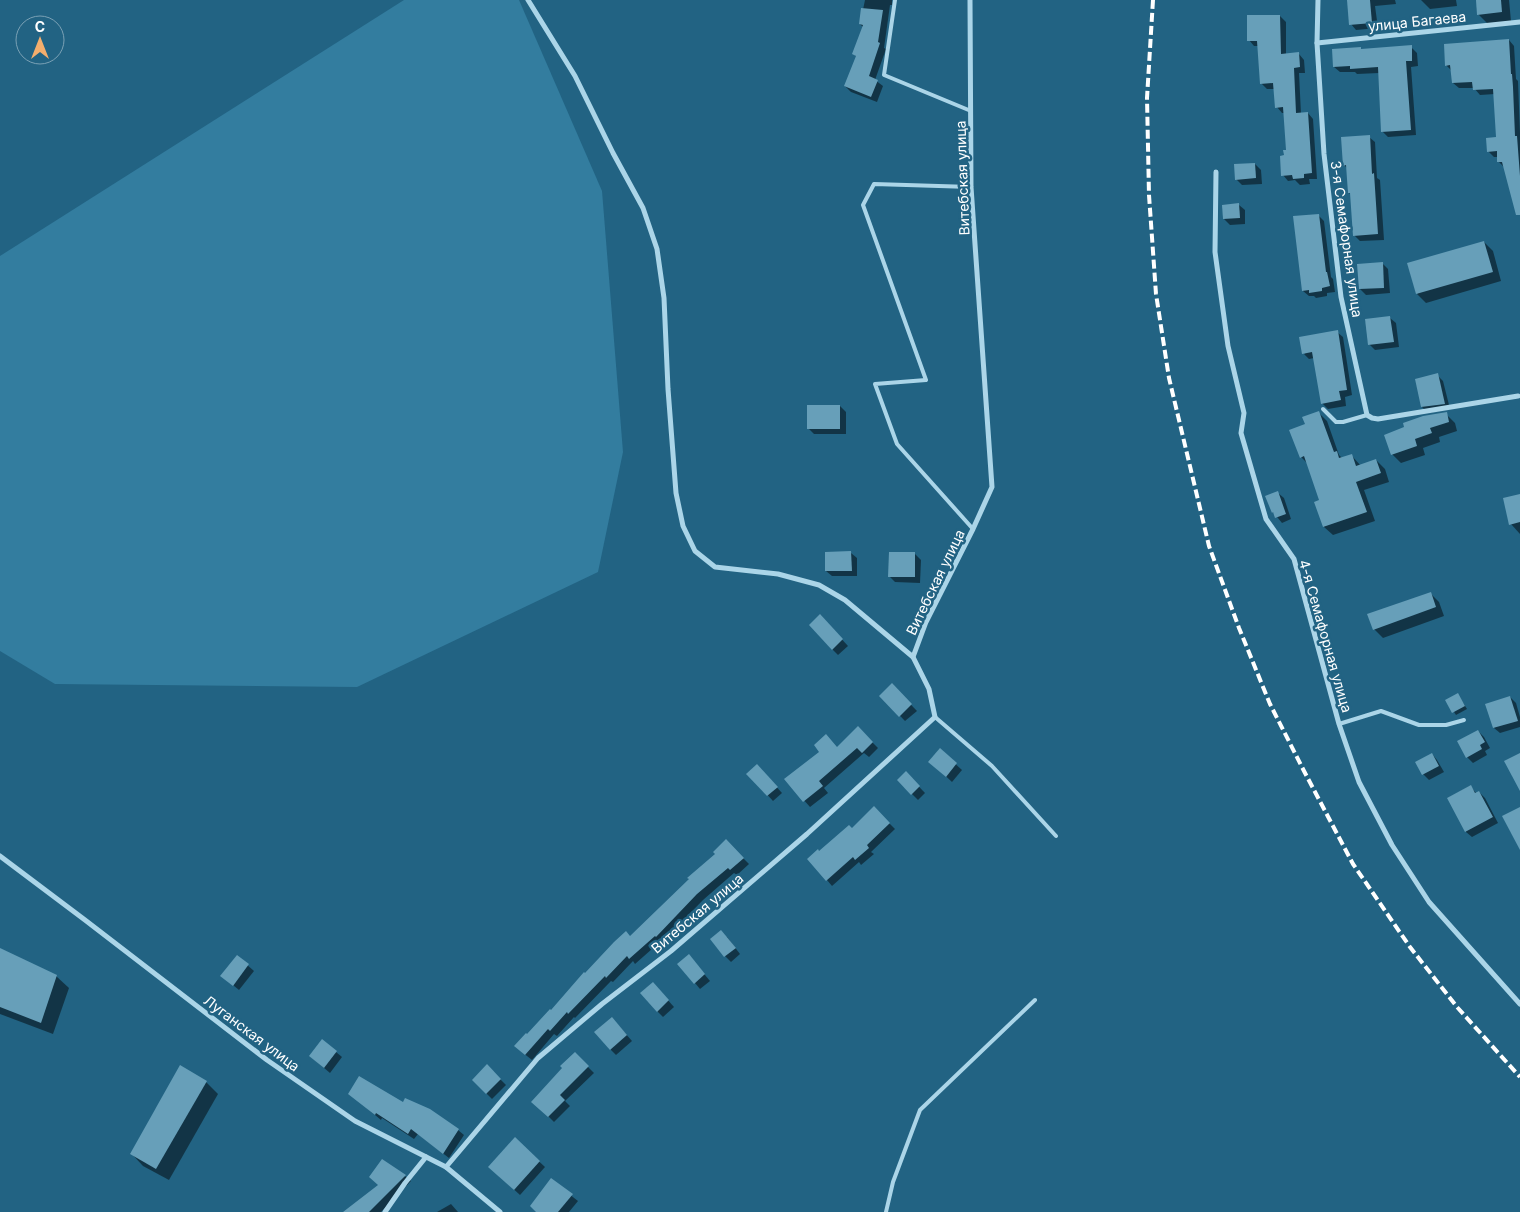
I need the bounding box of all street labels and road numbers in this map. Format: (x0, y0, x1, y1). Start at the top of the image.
street label: улица Багаева (1367, 7, 1467, 35)
street label: Витебская улица (951, 120, 973, 236)
street label: 3-я Семафорная улица (1328, 160, 1366, 318)
street label: Витебская улица (902, 527, 968, 637)
street label: 4-я Семафорная улица (1296, 557, 1356, 715)
street label: Витебская улица (647, 869, 747, 957)
street label: Луганская улица (201, 991, 303, 1075)

